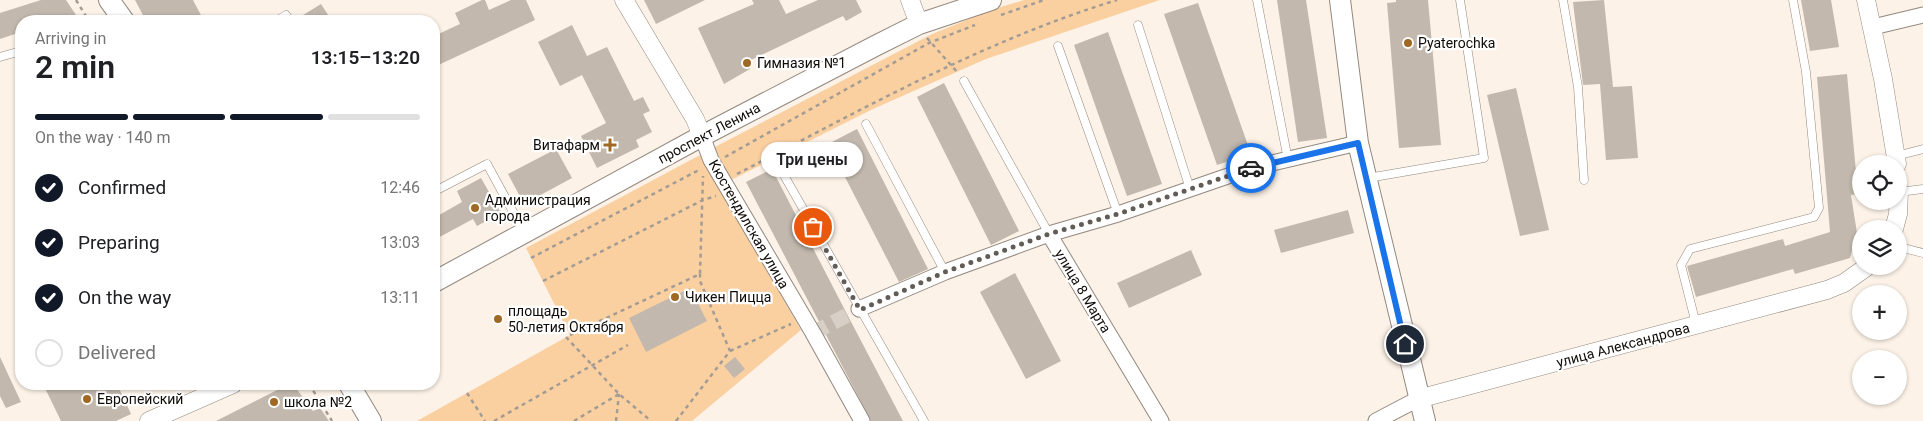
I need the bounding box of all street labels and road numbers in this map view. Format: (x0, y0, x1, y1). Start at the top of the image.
street label: проспект Ленина (655, 99, 763, 167)
street label: Кюстендилская улица (706, 157, 792, 291)
street label: улица 8 Марта (1052, 246, 1114, 336)
street label: улица Александрова (1555, 320, 1691, 370)

